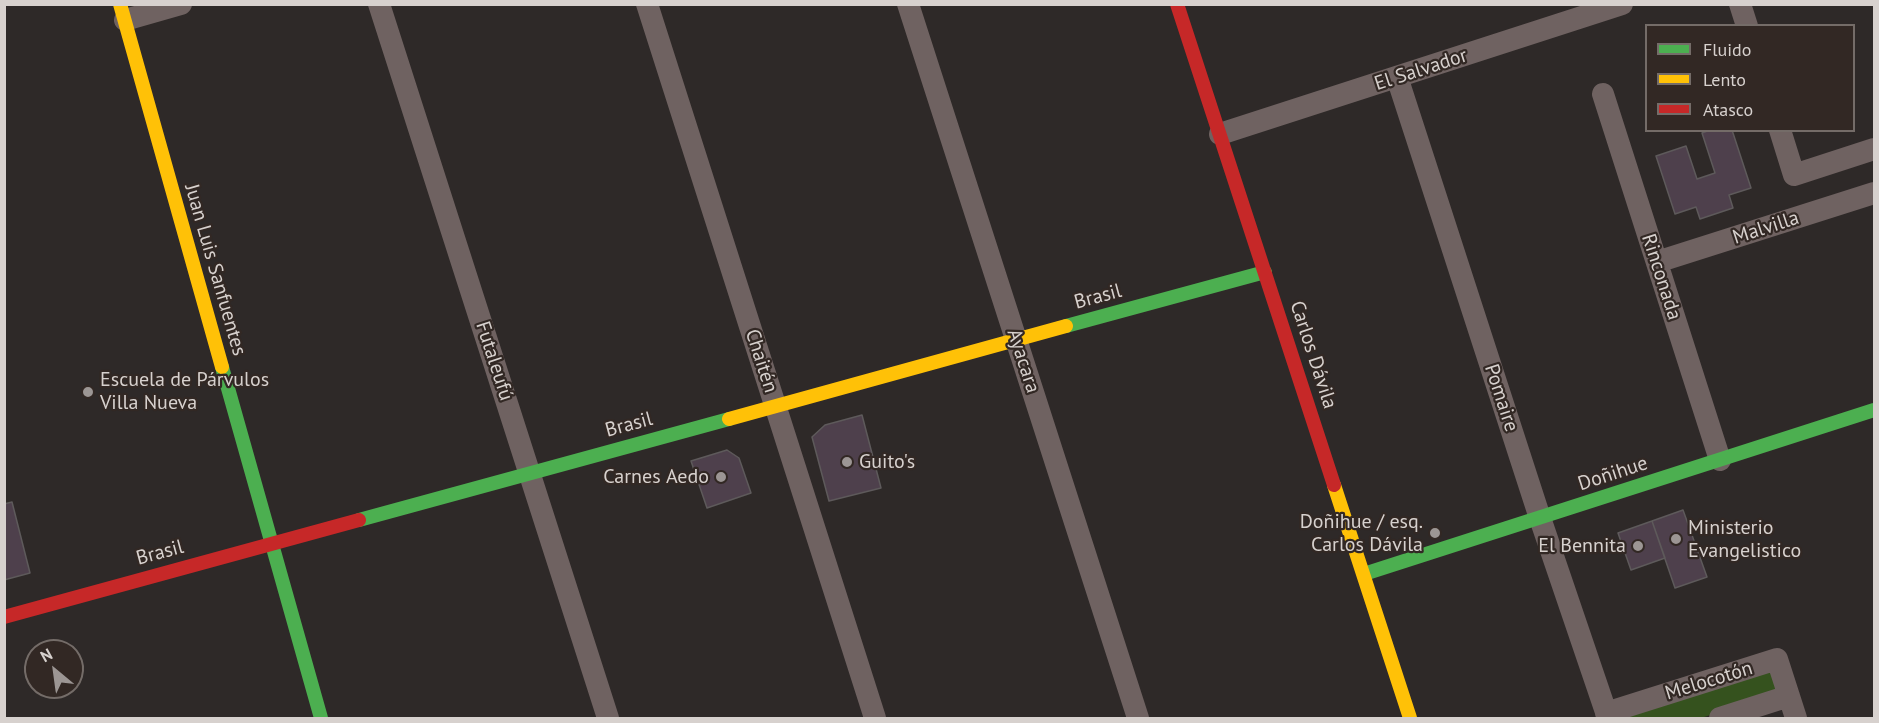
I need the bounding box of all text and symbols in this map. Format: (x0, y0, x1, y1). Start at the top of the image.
legend (1645, 24, 1855, 132)
text: Fluido (1703, 38, 1751, 61)
street label: El Salvador (1372, 44, 1470, 96)
text: Lento (1703, 68, 1746, 91)
text: Atasco (1703, 98, 1753, 121)
street label: Juan Luis Sanfuentes (179, 181, 251, 359)
street label: Malvilla (1730, 206, 1802, 250)
street label: Rinconada (1636, 231, 1686, 323)
street label: Brasil (1072, 279, 1124, 315)
street label: Carlos Dávila (1284, 298, 1342, 412)
street label: Futaleufú (470, 318, 518, 404)
street label: Chaitén (739, 326, 783, 396)
street label: Ayacara (1001, 326, 1045, 396)
street label: Pomaire (1479, 361, 1523, 435)
place label: Escuela de Párvulos Villa Nueva (100, 368, 269, 415)
marker: Escuela de Párvulos Villa Nueva (81, 385, 95, 399)
street label: Brasil (603, 407, 655, 443)
place label: Guito's (859, 450, 915, 474)
street label: Doñihue (1575, 451, 1651, 497)
marker: Guito's (840, 455, 854, 469)
place label: Carnes Aedo (603, 465, 709, 489)
marker: Carnes Aedo (714, 470, 728, 484)
place label: Doñihue / esq. Carlos Dávila (1300, 510, 1423, 557)
place label: Ministerio Evangelistico (1688, 516, 1801, 563)
marker: Doñihue / esq. Carlos Dávila (1428, 526, 1442, 540)
marker: Ministerio Evangelistico (1669, 532, 1683, 546)
place label: El Bennita (1538, 534, 1626, 558)
street label: Brasil (134, 535, 186, 571)
marker: El Bennita (1631, 539, 1645, 553)
north arrow (24, 639, 84, 699)
text: N (37, 644, 56, 666)
street label: Melocotón (1662, 656, 1756, 706)

